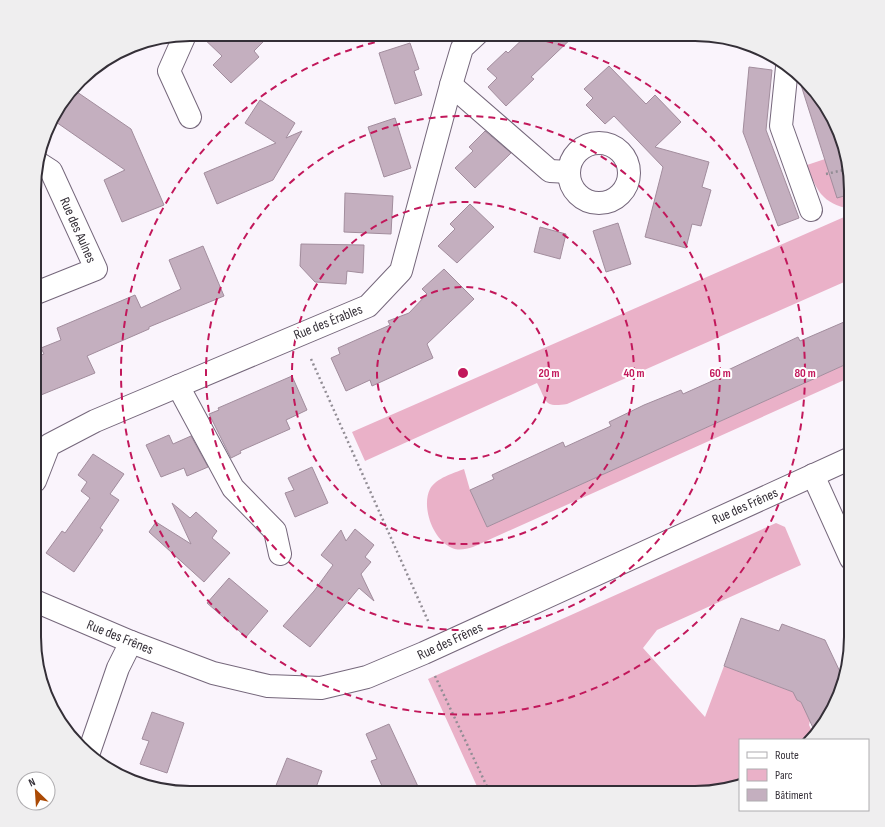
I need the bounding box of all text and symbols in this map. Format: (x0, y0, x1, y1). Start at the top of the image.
street label: Rue des Aulnes (56, 195, 100, 265)
street label: Rue des Érables (291, 300, 365, 344)
centre of rings (456, 366, 470, 380)
text: 20 m (539, 366, 559, 381)
text: 40 m (623, 366, 645, 381)
text: 60 m (709, 366, 731, 381)
text: 80 m (794, 366, 816, 381)
street label: Rue des Frênes (709, 484, 781, 528)
street label: Rue des Frênes (84, 616, 156, 658)
street label: Rue des Frênes (415, 618, 485, 664)
legend (739, 739, 869, 811)
text: Route (775, 748, 799, 763)
text: Parc (775, 768, 793, 783)
north arrow (16, 771, 56, 811)
text: N (27, 775, 38, 790)
text: Bâtiment (775, 788, 813, 803)

